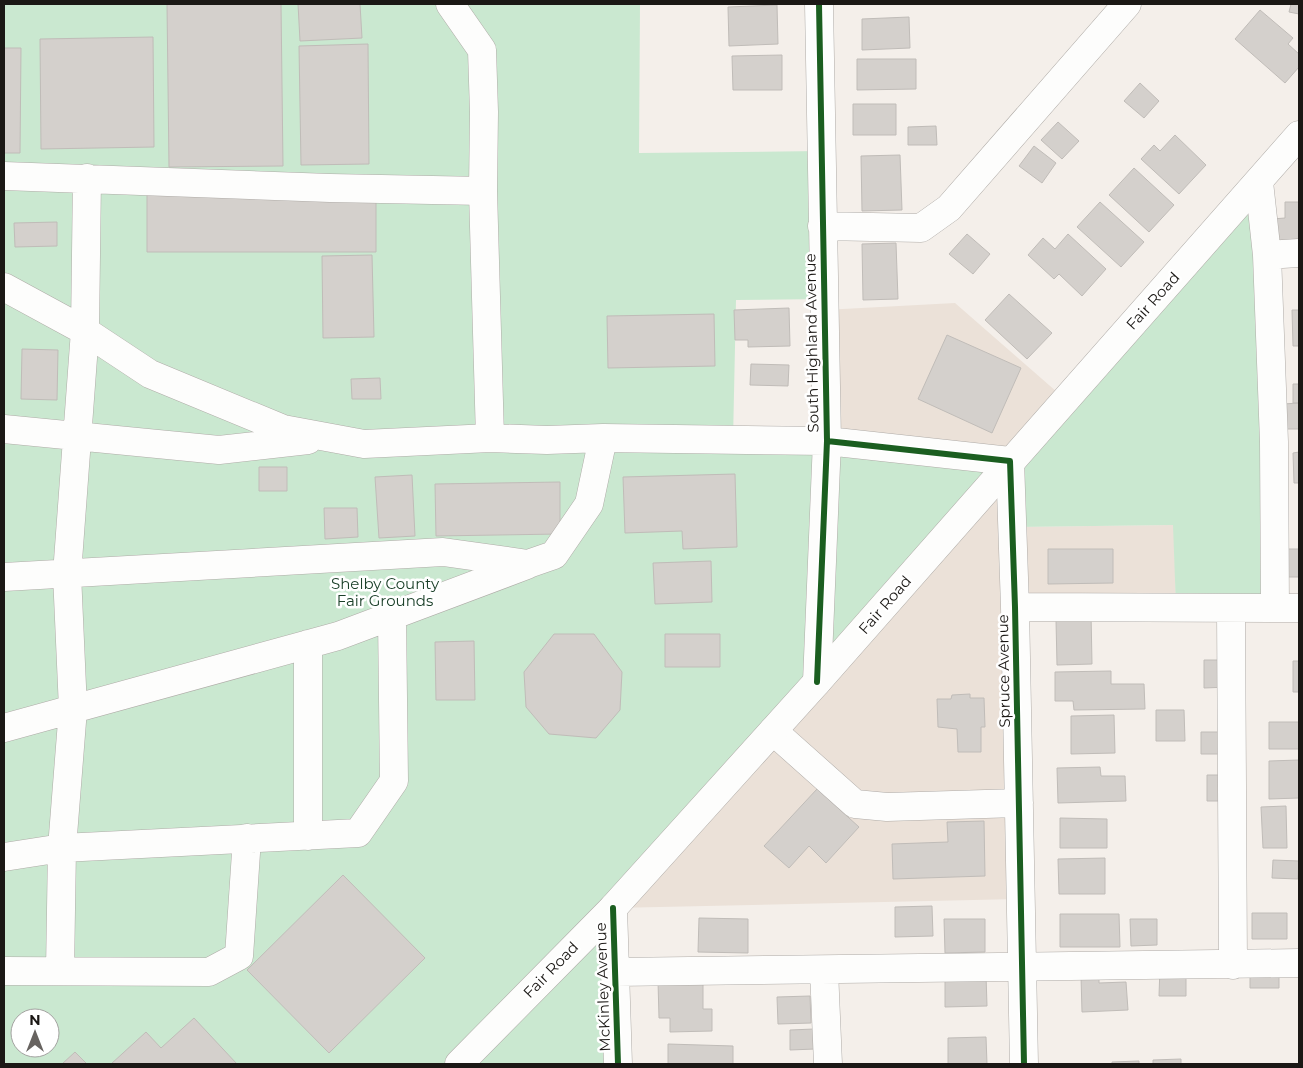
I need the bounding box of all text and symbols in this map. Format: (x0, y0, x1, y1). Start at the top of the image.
street label: South Highland Avenue (800, 253, 823, 433)
street label: Fair Road (1122, 268, 1184, 333)
street label: Fair Road (854, 572, 915, 638)
park label: Shelby County Fair Grounds (331, 574, 440, 610)
street label: Spruce Avenue (993, 614, 1014, 728)
street label: McKinley Avenue (591, 922, 614, 1052)
street label: Fair Road (519, 937, 582, 1002)
north arrow (10, 1008, 60, 1058)
text: N (29, 1011, 41, 1029)

